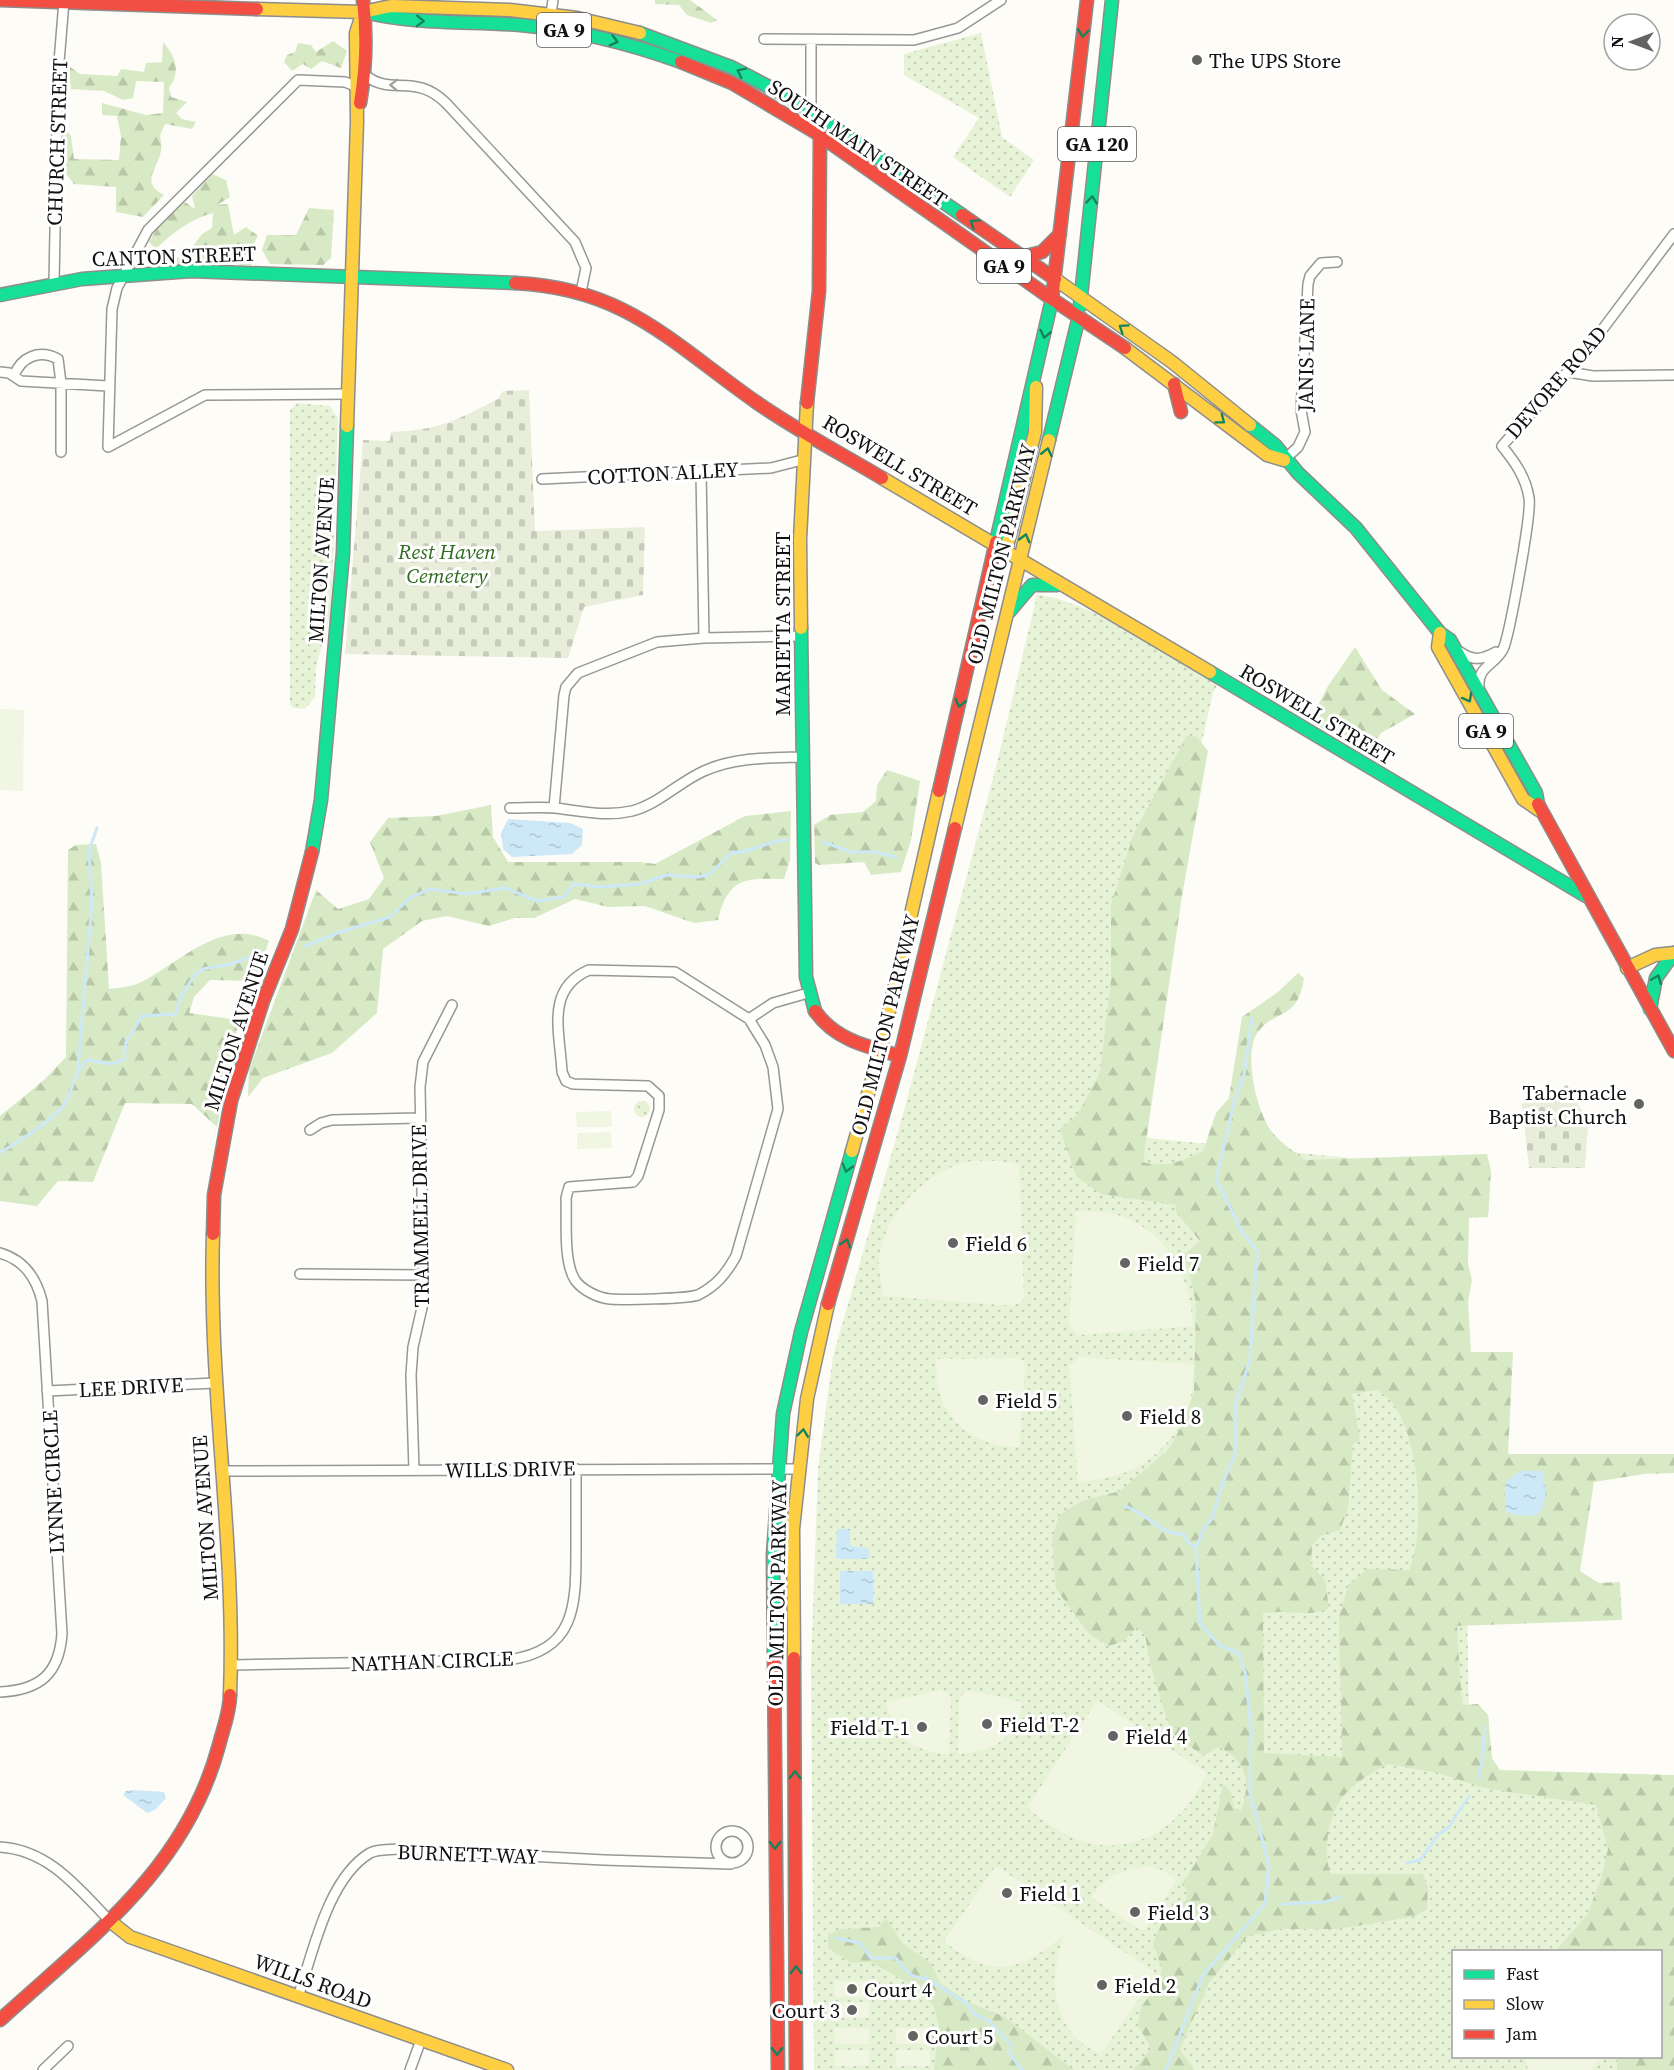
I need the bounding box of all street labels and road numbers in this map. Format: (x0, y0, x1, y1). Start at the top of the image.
road number: GA 9 (537, 13, 591, 47)
street label: CHURCH STREET (40, 57, 74, 226)
street label: SOUTH MAIN STREET (763, 72, 953, 214)
road number: GA 120 (1058, 127, 1136, 161)
street label: CANTON STREET (91, 239, 257, 273)
road number: GA 9 (977, 249, 1031, 283)
street label: JANIS LANE (1290, 298, 1321, 413)
street label: DEVORE ROAD (1499, 319, 1613, 445)
street label: ROSWELL STREET (817, 407, 983, 523)
street label: OLD MILTON PARKWAY (960, 440, 1043, 667)
street label: COTTON ALLEY (587, 455, 740, 491)
street label: MILTON AVENUE (301, 476, 341, 644)
street label: MARIETTA STREET (768, 531, 797, 716)
street label: ROSWELL STREET (1234, 656, 1400, 772)
road number: GA 9 (1459, 714, 1513, 748)
street label: OLD MILTON PARKWAY (844, 911, 927, 1138)
street label: MILTON AVENUE (197, 948, 275, 1114)
street label: TRAMMELL DRIVE (404, 1124, 436, 1308)
street label: LEE DRIVE (78, 1370, 184, 1404)
street label: LYNNE CIRCLE (35, 1409, 71, 1555)
street label: MILTON AVENUE (185, 1434, 225, 1602)
street label: WILLS DRIVE (445, 1453, 575, 1485)
street label: OLD MILTON PARKWAY (761, 1479, 793, 1707)
street label: NATHAN CIRCLE (350, 1644, 514, 1678)
street label: BURNETT WAY (397, 1837, 540, 1871)
street label: WILLS ROAD (250, 1946, 376, 2016)

